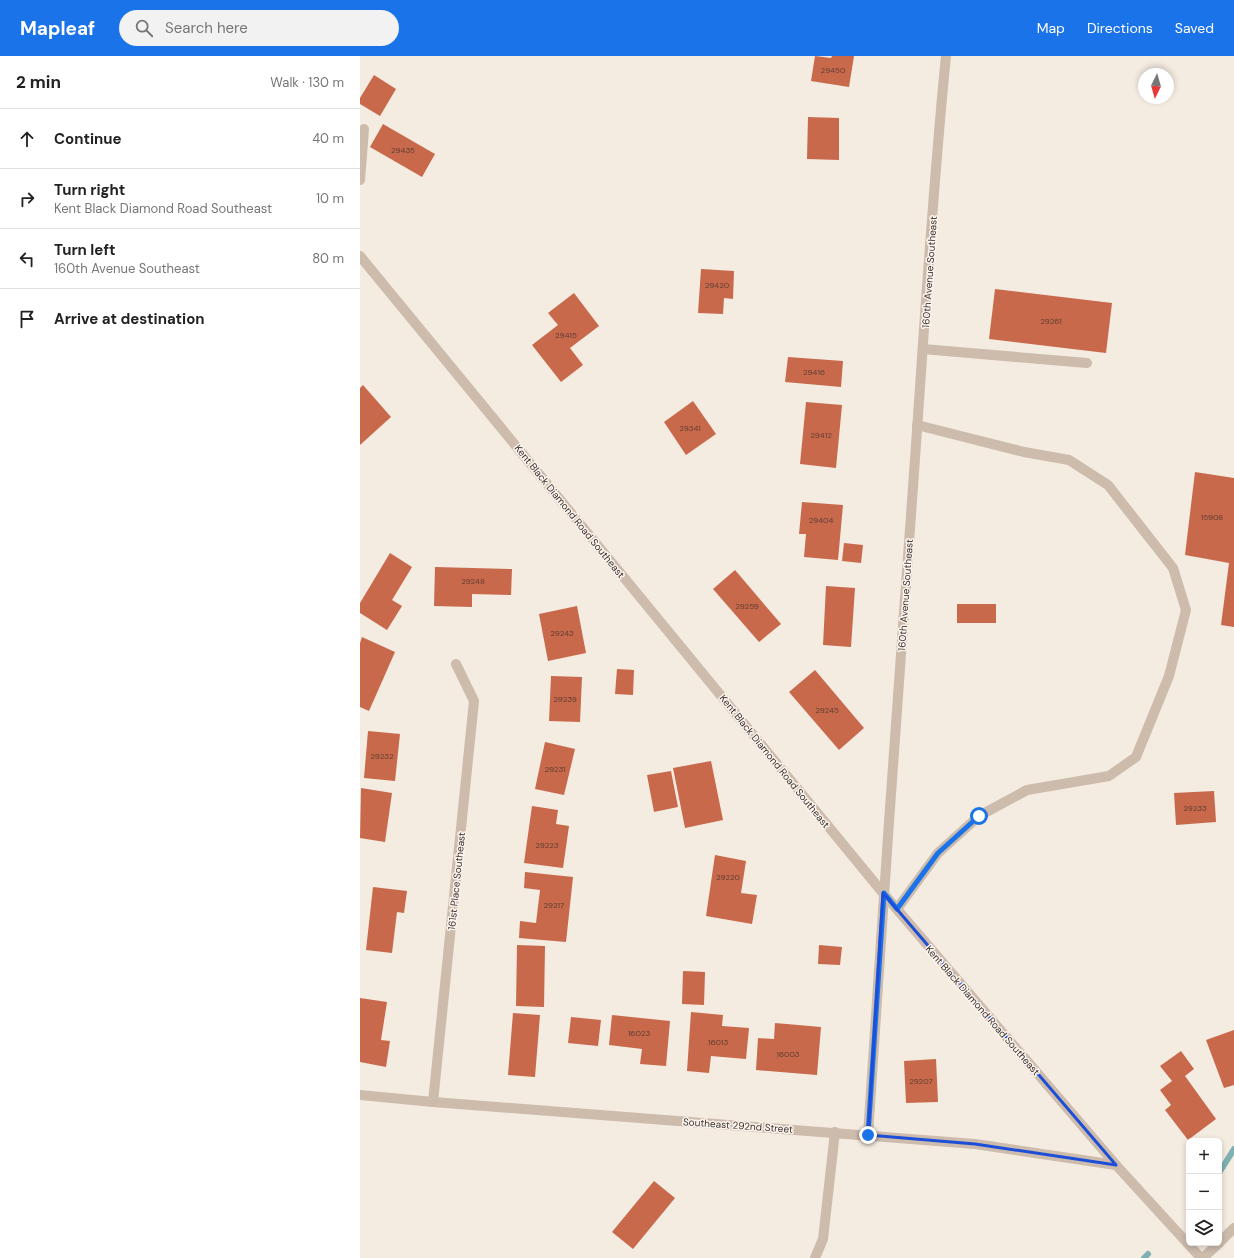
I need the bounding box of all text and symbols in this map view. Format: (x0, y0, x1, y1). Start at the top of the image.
search box (119, 10, 399, 46)
text: Mapleaf (20, 16, 95, 41)
icon: search (133, 17, 155, 39)
text: Search here (165, 18, 248, 38)
text: Map (1037, 19, 1065, 37)
text: Directions (1087, 19, 1153, 37)
text: Saved (1175, 19, 1214, 37)
house number: 29450 (821, 65, 846, 75)
north arrow (1138, 68, 1174, 104)
text: 2 min (16, 71, 61, 93)
text: Walk · 130 m (270, 74, 344, 91)
icon: ahead (16, 128, 38, 150)
text: Continue (54, 129, 122, 149)
text: 40 m (312, 130, 344, 147)
house number: 29435 (391, 145, 415, 155)
text: Turn right (54, 180, 125, 200)
icon: right (16, 188, 38, 210)
text: 10 m (316, 190, 344, 207)
text: Kent Black Diamond Road Southeast (54, 200, 272, 217)
street label: 160th Avenue Southeast (919, 216, 940, 328)
text: Turn left (54, 240, 115, 260)
icon: left (16, 248, 38, 270)
text: 80 m (312, 250, 344, 267)
text: 160th Avenue Southeast (54, 260, 200, 277)
house number: 29420 (705, 280, 730, 290)
icon: arrive (16, 308, 38, 330)
text: Arrive at destination (54, 309, 205, 329)
house number: 29261 (1040, 316, 1062, 326)
house number: 29415 (555, 330, 577, 340)
house number: 29416 (803, 367, 825, 377)
house number: 29341 (679, 423, 701, 433)
house number: 29412 (810, 430, 832, 440)
street label: Kent Black Diamond Road Southeast (512, 442, 628, 581)
house number: 15908 (1201, 512, 1223, 522)
house number: 29404 (809, 515, 834, 525)
street label: 160th Avenue Southeast (895, 539, 916, 651)
house number: 29248 (461, 576, 485, 586)
house number: 29259 (735, 601, 759, 611)
house number: 29243 (550, 628, 574, 638)
street label: Kent Black Diamond Road Southeast (717, 692, 833, 831)
house number: 29239 (553, 694, 577, 704)
house number: 29245 (815, 705, 839, 715)
house number: 29232 (370, 751, 394, 761)
house number: 29231 (544, 764, 566, 774)
house number: 29233 (1183, 803, 1207, 813)
route start (970, 807, 988, 825)
street label: 161st Place Southeast (445, 831, 468, 931)
house number: 29223 (535, 840, 559, 850)
house number: 29220 (716, 872, 741, 882)
house number: 29217 (544, 900, 564, 910)
street label: Kent Black Diamond Road Southeast (923, 943, 1043, 1078)
house number: 16023 (628, 1028, 650, 1038)
house number: 16013 (708, 1037, 728, 1047)
house number: 16003 (776, 1049, 800, 1059)
house number: 29207 (909, 1076, 933, 1086)
street label: Southeast 292nd Street (683, 1115, 793, 1136)
route end (859, 1126, 877, 1144)
map controls (1186, 1138, 1222, 1246)
button: + (1186, 1138, 1222, 1174)
button: − (1186, 1174, 1222, 1210)
button: layers (1186, 1210, 1222, 1246)

